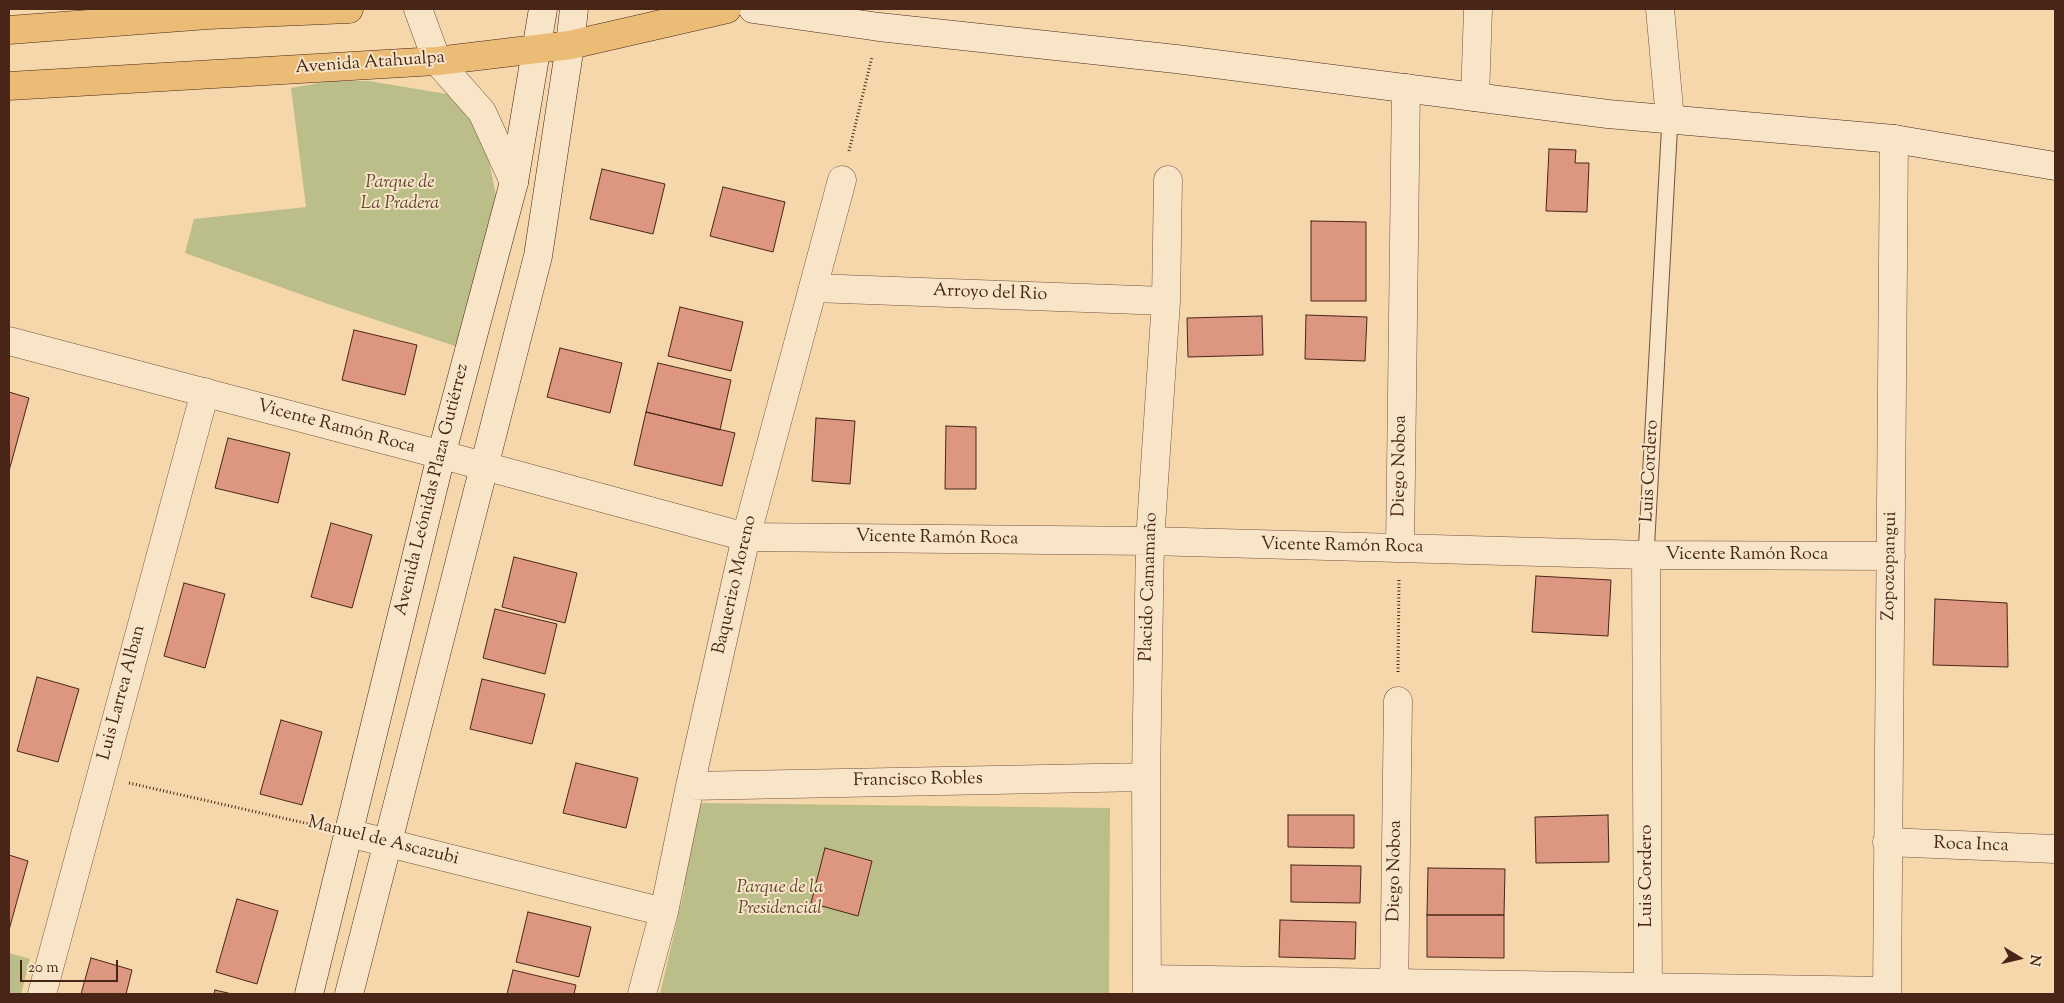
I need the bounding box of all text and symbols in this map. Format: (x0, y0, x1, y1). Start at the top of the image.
street label: Avenida Atahualpa (294, 48, 446, 80)
park label: Parque de La Pradera (361, 173, 439, 215)
street label: Arroyo del Rio (932, 281, 1048, 307)
street label: Avenida Leónidas Plaza Gutiérrez (391, 362, 475, 618)
street label: Vicente Ramón Roca (255, 397, 417, 459)
street label: Diego Noboa (1389, 415, 1413, 517)
street label: Luis Cordero (1638, 419, 1664, 523)
street label: Zopozopangui (1879, 511, 1903, 621)
street label: Placido Camamaño (1137, 512, 1163, 662)
street label: Baquerizo Moreno (710, 513, 762, 657)
street label: Vicente Ramón Roca (855, 527, 1019, 551)
street label: Vicente Ramón Roca (1260, 535, 1424, 559)
street label: Vicente Ramón Roca (1666, 545, 1828, 567)
street label: Luis Larrea Alban (95, 623, 151, 763)
street label: Francisco Robles (853, 769, 983, 793)
street label: Manuel de Ascazubi (305, 813, 461, 871)
street label: Diego Noboa (1384, 820, 1408, 922)
street label: Luis Cordero (1637, 825, 1659, 927)
street label: Roca Inca (1933, 834, 2009, 858)
park label: Parque de la Presidencial (737, 878, 823, 921)
north arrow (1994, 933, 2044, 983)
scale bar (22, 950, 120, 982)
text: N (2023, 953, 2045, 967)
text: 20 m (28, 958, 59, 979)

